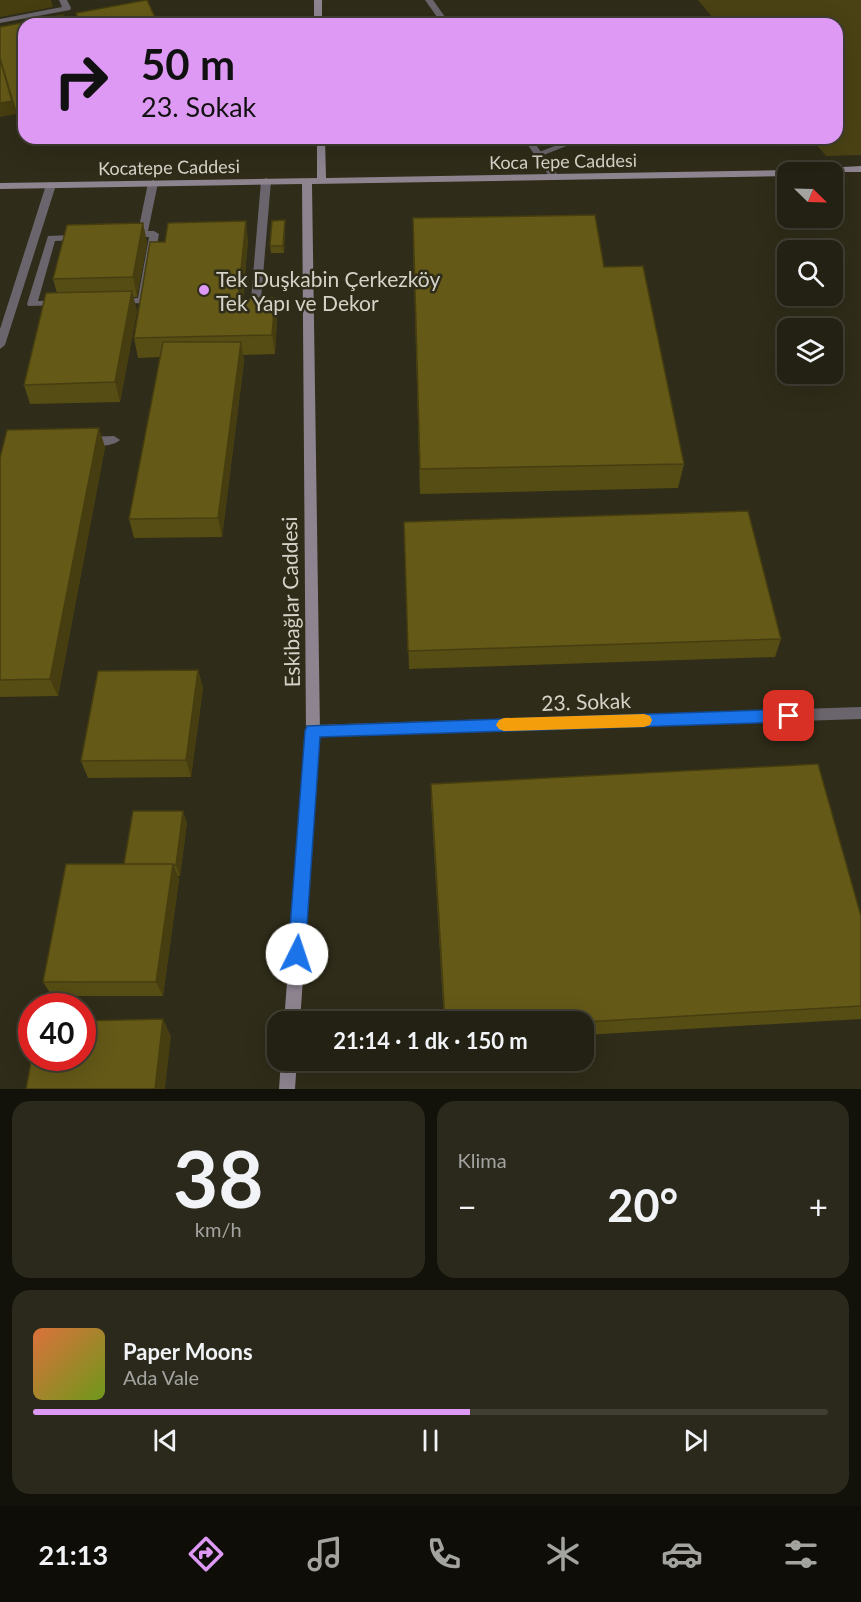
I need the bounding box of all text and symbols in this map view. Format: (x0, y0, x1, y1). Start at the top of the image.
text: 50 m (141, 39, 235, 89)
icon: right (42, 42, 120, 120)
text: 23. Sokak (141, 90, 256, 123)
street label: Koca Tepe Caddesi (489, 149, 637, 173)
street label: Kocatepe Caddesi (98, 155, 240, 179)
north arrow (777, 162, 843, 228)
map controls (777, 162, 843, 384)
button: search (777, 240, 843, 306)
place label: Tek Duşkabin Çerkezköy Tek Yapı ve Dekor (216, 266, 440, 315)
marker: Tek Duşkabin Çerkezköy Tek Yapı ve Dekor (197, 283, 211, 297)
button: layers (777, 318, 843, 384)
street label: Eskibağlar Caddesi (276, 516, 304, 688)
street label: 23. Sokak (541, 687, 632, 715)
pin (763, 690, 814, 741)
icon: arrive (772, 699, 805, 732)
position arrow (265, 922, 329, 986)
speed limit sign: 40 (18, 993, 96, 1071)
text: 21:14 · 1 dk · 150 m (333, 1027, 528, 1054)
text: 38 (173, 1131, 263, 1225)
text: Klima (458, 1148, 507, 1172)
text: 20° (607, 1178, 678, 1232)
text: − (458, 1186, 477, 1226)
text: + (809, 1186, 828, 1226)
text: km/h (195, 1217, 242, 1241)
text: Paper Moons (123, 1338, 253, 1365)
text: Ada Vale (123, 1365, 199, 1389)
icon: previous (149, 1424, 182, 1457)
icon: pause (414, 1424, 447, 1457)
icon: next (679, 1424, 712, 1457)
icon: directions (185, 1533, 227, 1575)
icon: music (304, 1533, 346, 1575)
icon: phone (423, 1533, 465, 1575)
icon: climate (542, 1533, 584, 1575)
icon: car (661, 1533, 703, 1575)
icon: filters (780, 1533, 822, 1575)
text: 21:13 (39, 1538, 108, 1571)

